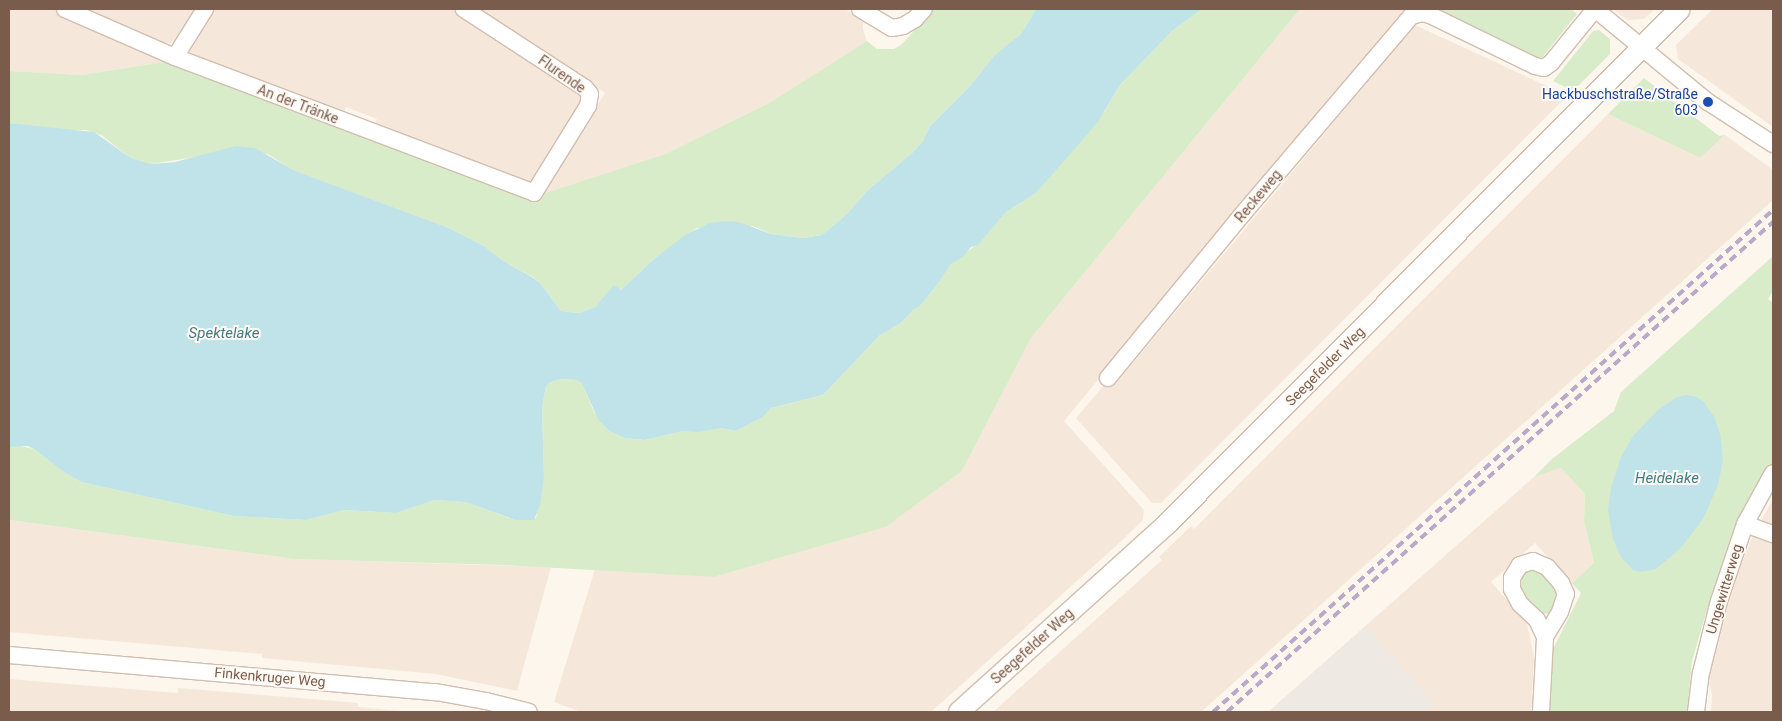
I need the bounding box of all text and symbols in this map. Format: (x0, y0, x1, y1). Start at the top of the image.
street label: Flurende (535, 52, 589, 96)
street label: An der Tränke (255, 81, 341, 127)
place label: Hackbuschstraße/Straße 603 (1542, 86, 1698, 118)
marker: Hackbuschstraße/Straße 603 (1702, 96, 1714, 108)
street label: Reckeweg (1231, 166, 1285, 226)
street label: Seegefelder Weg (1282, 323, 1368, 409)
water label: Spektelake (189, 325, 259, 343)
water label: Heidelake (1635, 470, 1699, 488)
street label: Ungewitterweg (1702, 542, 1746, 636)
street label: Seegefelder Weg (987, 605, 1077, 687)
street label: Finkenkruger Weg (214, 664, 326, 690)

